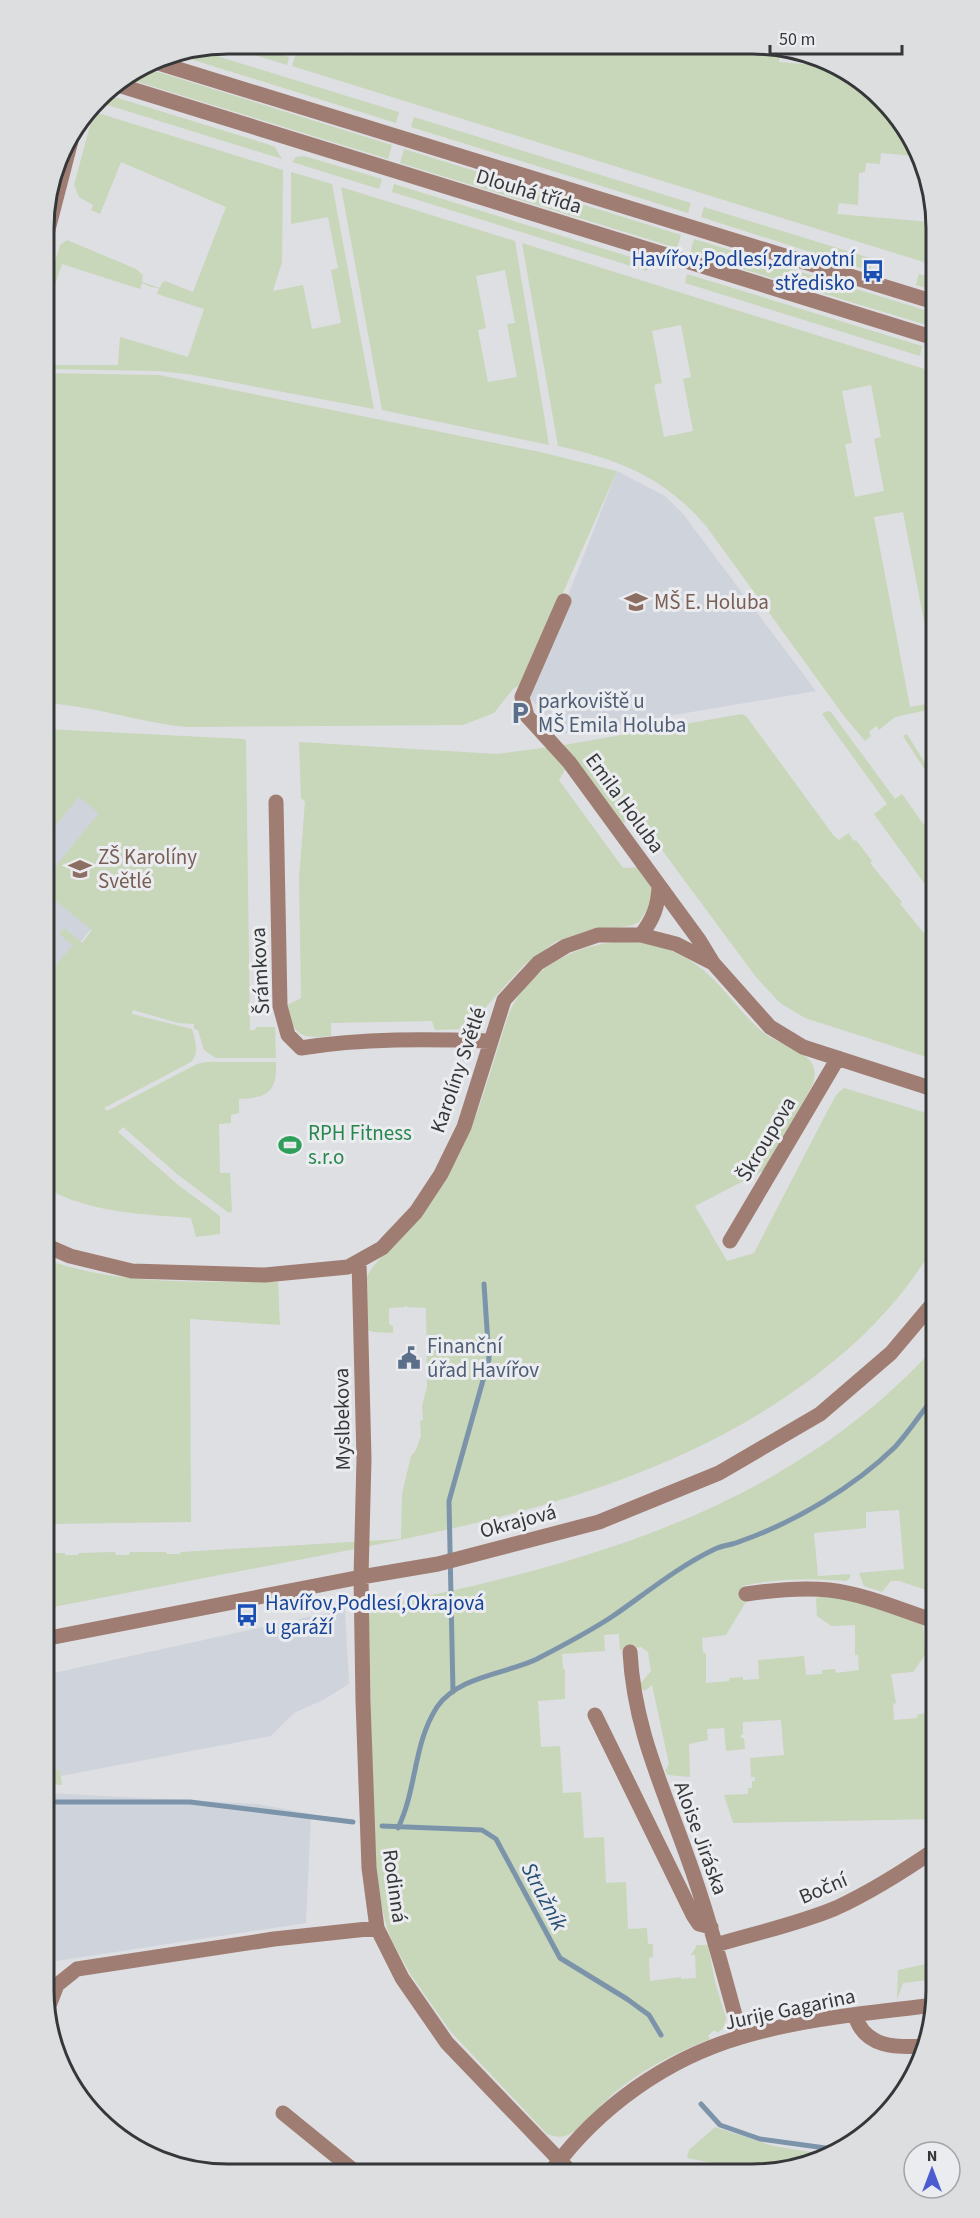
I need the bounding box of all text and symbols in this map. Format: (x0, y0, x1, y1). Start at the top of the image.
scale bar (770, 18, 902, 56)
text: 50 m (779, 27, 815, 52)
street label: Dlouhá třída (472, 161, 586, 221)
place label: Havířov,Podlesí,zdravotní středisko (631, 244, 856, 298)
bus stop icon: Havířov,Podlesí,zdravotní středisko (860, 258, 886, 284)
place label: MŠ E. Holuba (654, 587, 769, 617)
school or university icon: MŠ E. Holuba (623, 589, 649, 615)
place label: parkoviště u MŠ Emila Holuba (538, 686, 686, 740)
parking icon: parkoviště u MŠ Emila Holuba (507, 700, 533, 726)
street label: Emila Holuba (578, 747, 672, 859)
place label: ZŠ Karolíny Světlé (98, 842, 197, 896)
school or university icon: ZŠ Karolíny Světlé (67, 856, 93, 882)
street label: Šrámkova (243, 927, 277, 1015)
street label: Karolíny Světlé (422, 1003, 494, 1137)
street label: Škroupova (729, 1091, 803, 1187)
place label: RPH Fitness s.r.o (308, 1118, 412, 1172)
sports icon: RPH Fitness s.r.o (277, 1132, 303, 1158)
place label: Finanční úřad Havířov (427, 1331, 539, 1385)
public building icon: Finanční úřad Havířov (396, 1345, 422, 1371)
street label: Myslbekova (326, 1367, 358, 1471)
street label: Okrajová (476, 1496, 560, 1546)
place label: Havířov,Podlesí,Okrajová u garáží (265, 1588, 485, 1642)
bus stop icon: Havířov,Podlesí,Okrajová u garáží (234, 1602, 260, 1628)
street label: Aloise Jiráska (667, 1777, 735, 1899)
street label: Rodinná (375, 1848, 415, 1924)
water label: Stružník (513, 1856, 576, 1937)
street label: Boční (794, 1864, 853, 1912)
street label: Jurije Gagarina (722, 1981, 858, 2037)
north arrow (902, 2140, 962, 2200)
text: N (927, 2145, 937, 2167)

